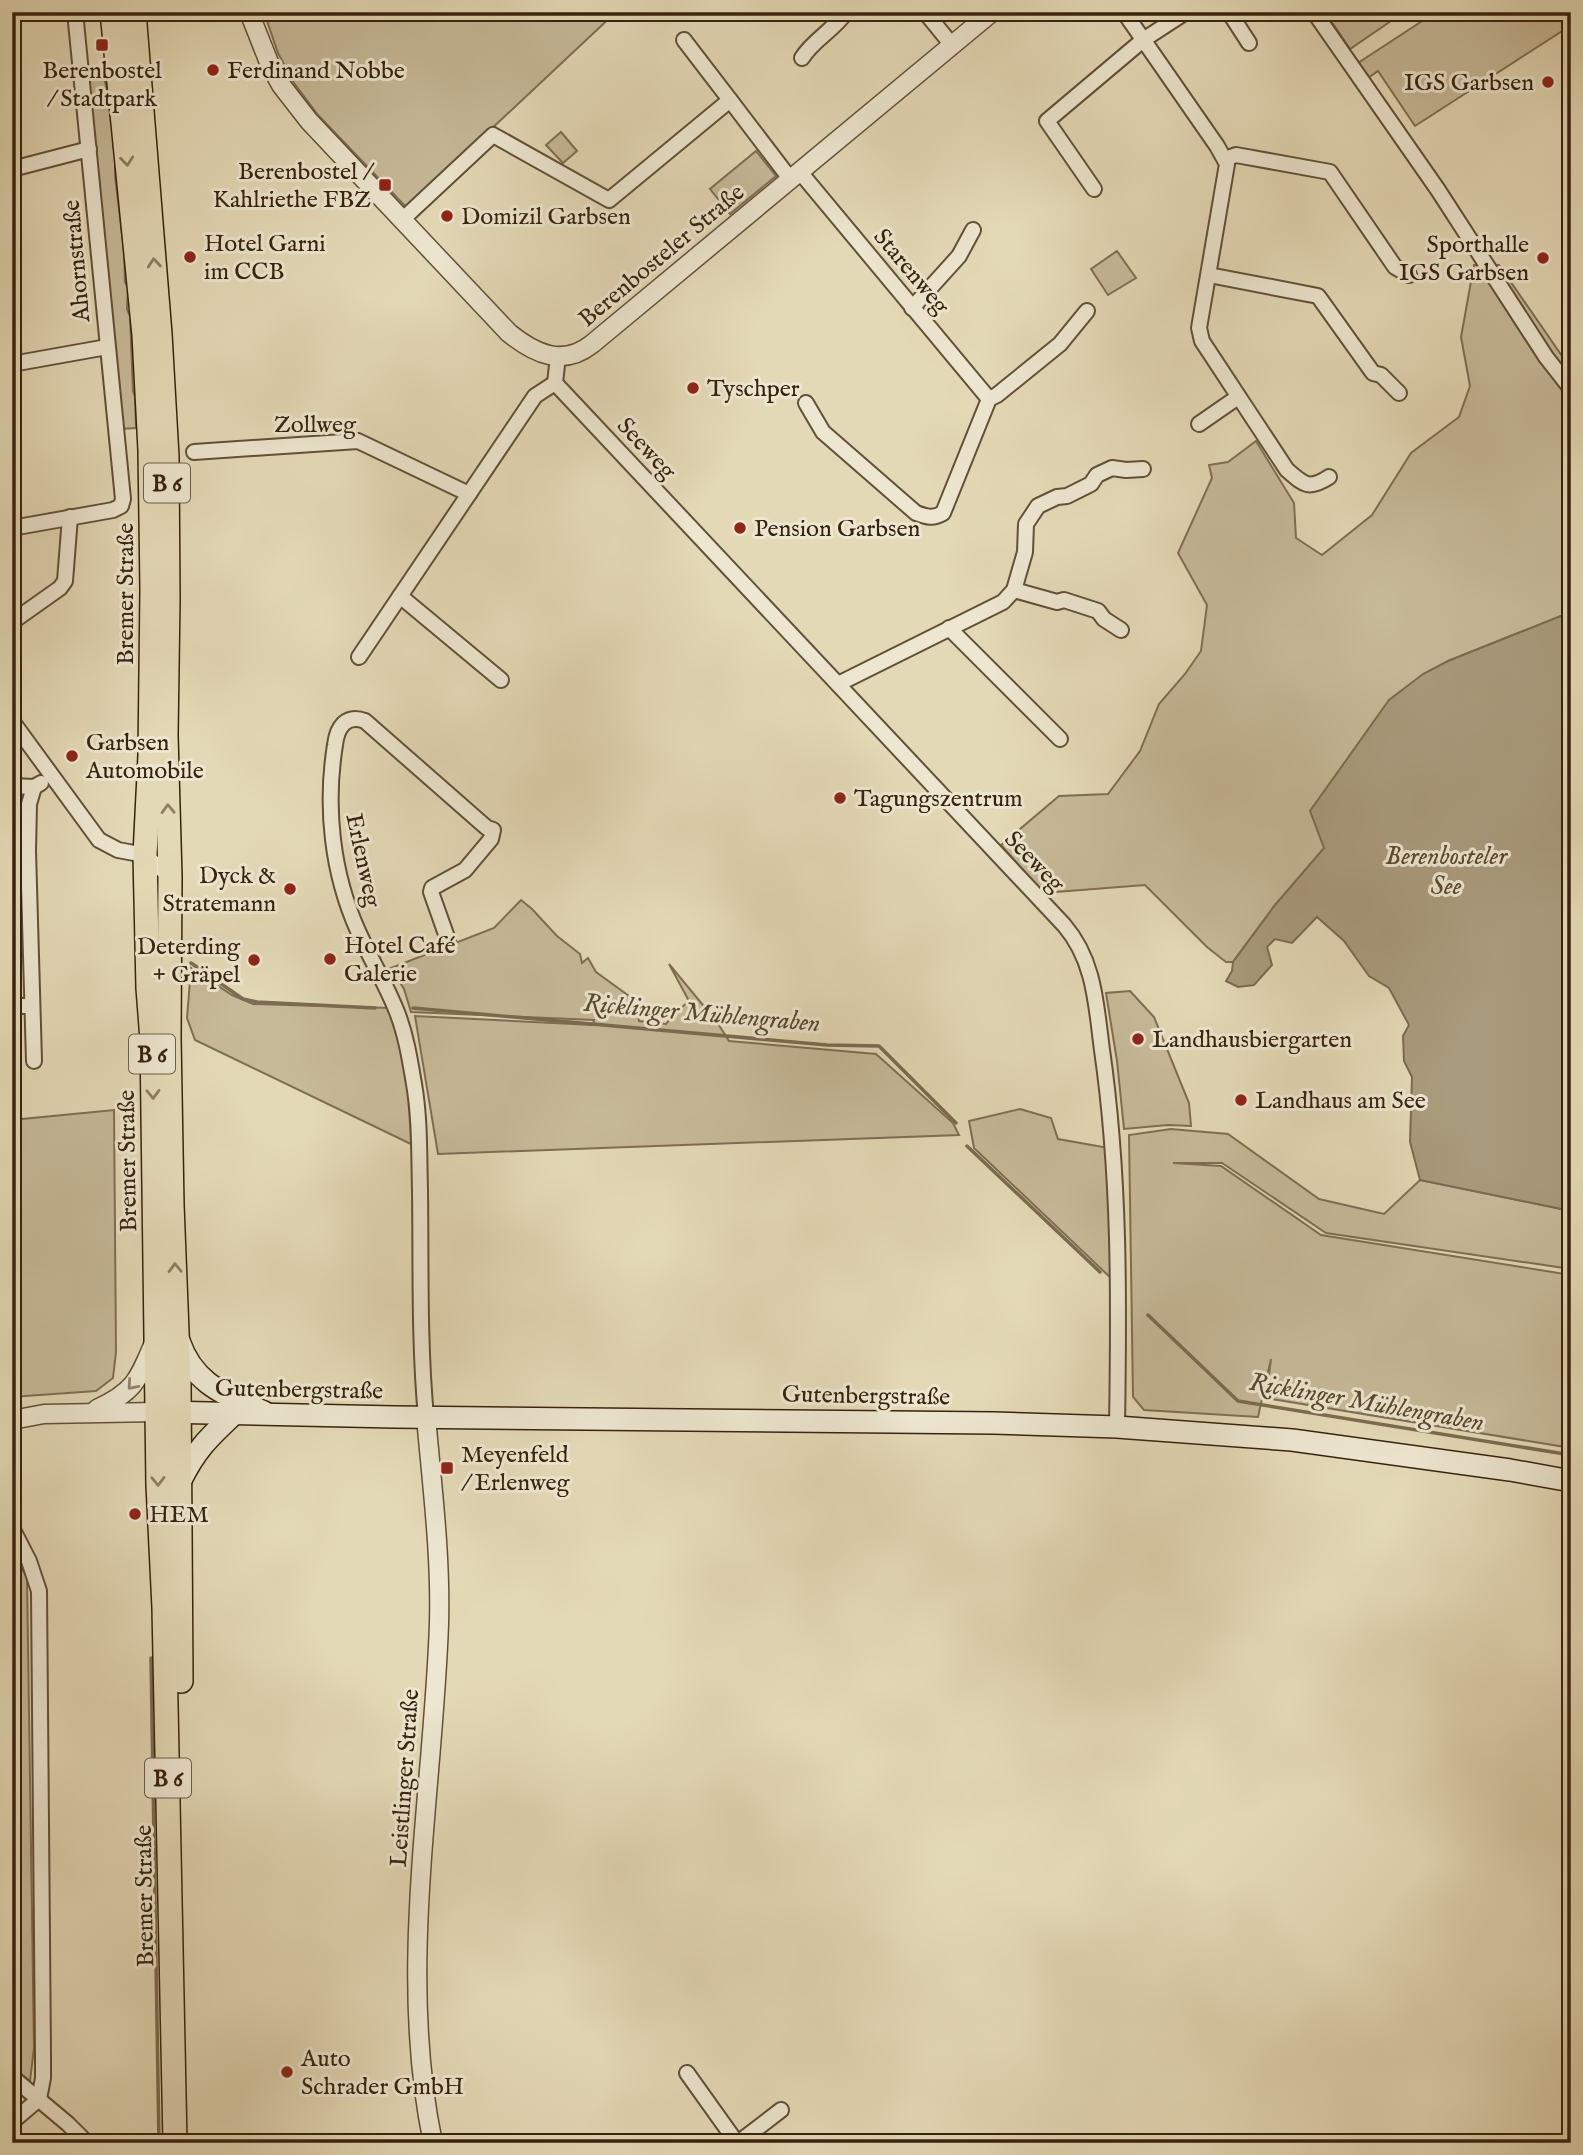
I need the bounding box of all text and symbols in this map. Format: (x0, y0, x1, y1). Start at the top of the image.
marker: Berenbostel / Stadtpark (94, 37, 110, 53)
place label: Berenbostel / Stadtpark (42, 56, 162, 115)
place label: Ferdinand Nobbe (227, 56, 405, 87)
marker: Ferdinand Nobbe (205, 62, 221, 78)
place label: IGS Garbsen (1404, 68, 1534, 99)
marker: IGS Garbsen (1540, 74, 1556, 90)
one-way arrow (120, 155, 135, 167)
place label: Berenbostel / Kahlriethe FBZ (213, 157, 375, 216)
marker: Berenbostel / Kahlriethe FBZ (377, 177, 393, 193)
street label: Berenbosteler Straße (573, 178, 751, 335)
street label: Ahornstraße (57, 198, 98, 324)
place label: Domizil Garbsen (461, 202, 631, 233)
marker: Domizil Garbsen (439, 208, 455, 224)
street label: Starenweg (866, 223, 956, 322)
place label: Hotel Garni im CCB (204, 229, 326, 288)
place label: Sporthalle IGS Garbsen (1399, 230, 1529, 289)
marker: Hotel Garni im CCB (182, 249, 198, 265)
marker: Sporthalle IGS Garbsen (1535, 250, 1551, 266)
one-way arrow (147, 258, 162, 269)
place label: Tyschper (707, 374, 800, 405)
marker: Tyschper (685, 380, 701, 396)
street label: Zollweg (274, 410, 357, 441)
street label: Seeweg (609, 411, 683, 487)
road number: B 6 (144, 463, 190, 503)
place label: Pension Garbsen (754, 514, 921, 545)
marker: Pension Garbsen (732, 520, 748, 536)
street label: Bremer Straße (111, 523, 142, 665)
place label: Garbsen Automobile (85, 728, 204, 787)
marker: Garbsen Automobile (64, 748, 80, 764)
place label: Tagungszentrum (854, 784, 1023, 815)
marker: Tagungszentrum (832, 790, 848, 806)
one-way arrow (160, 803, 175, 814)
street label: Erlenweg (337, 811, 388, 911)
street label: Seeweg (997, 825, 1071, 900)
water label: Berenbosteler See (1385, 840, 1508, 903)
place label: Dyck & Stratemann (163, 861, 276, 920)
marker: Dyck & Stratemann (282, 881, 298, 897)
place label: Hotel Café Galerie (344, 931, 455, 990)
place label: Deterding + Gräpel (137, 932, 241, 991)
marker: Hotel Café Galerie (322, 951, 338, 967)
marker: Deterding + Gräpel (246, 952, 262, 968)
water label: Ricklinger Mühlengraben (582, 987, 822, 1041)
place label: Landhausbiergarten (1152, 1025, 1352, 1056)
marker: Landhausbiergarten (1130, 1031, 1146, 1047)
road number: B 6 (129, 1035, 175, 1074)
place label: Landhaus am See (1255, 1086, 1426, 1117)
one-way arrow (145, 1089, 160, 1100)
street label: Bremer Straße (112, 1090, 145, 1232)
marker: Landhaus am See (1233, 1092, 1249, 1108)
one-way arrow (167, 1262, 182, 1273)
water label: Ricklinger Mühlengraben (1247, 1366, 1487, 1440)
street label: Gutenbergstraße (215, 1374, 383, 1407)
one-way arrow (128, 1377, 140, 1390)
street label: Gutenbergstraße (782, 1380, 950, 1413)
place label: Meyenfeld / Erlenweg (461, 1440, 571, 1499)
marker: Meyenfeld / Erlenweg (439, 1460, 455, 1476)
one-way arrow (150, 1475, 165, 1486)
place label: HEM (149, 1500, 209, 1531)
marker: HEM (127, 1506, 143, 1522)
street label: Leistlinger Straße (384, 1688, 427, 1868)
road number: B 6 (145, 1758, 191, 1798)
street label: Bremer Straße (129, 1825, 162, 1967)
place label: Auto Schrader GmbH (300, 2044, 464, 2103)
marker: Auto Schrader GmbH (279, 2064, 295, 2080)

